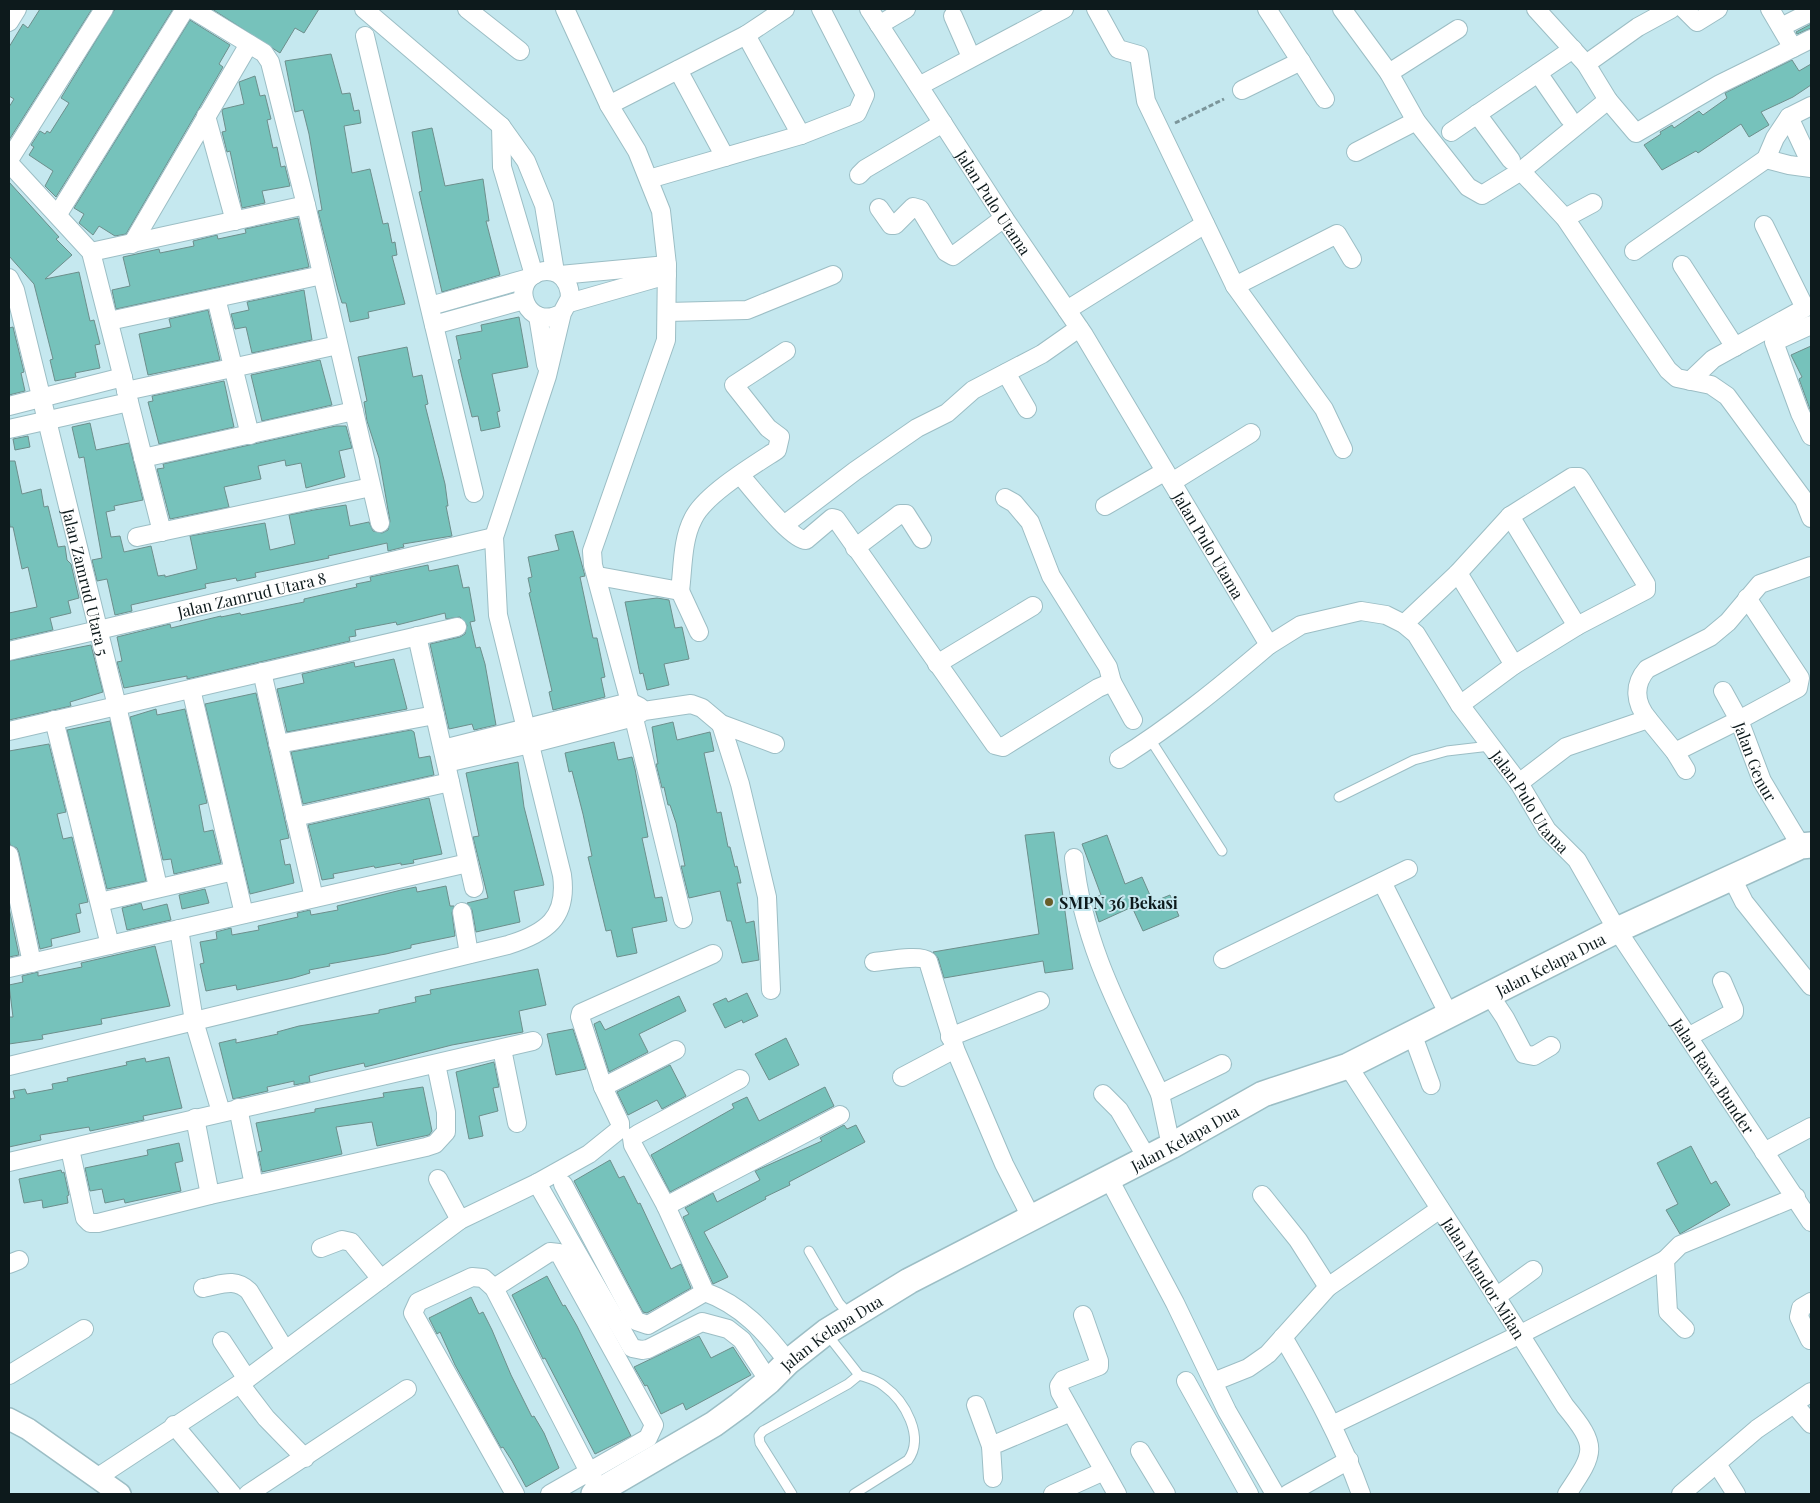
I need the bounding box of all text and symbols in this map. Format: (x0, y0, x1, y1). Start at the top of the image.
street label: Jalan Pulo Utama (951, 145, 1036, 259)
street label: Jalan Pulo Utama (1169, 486, 1249, 603)
street label: Jalan Zamrud Utara 5 (58, 505, 115, 657)
street label: Jalan Zamrud Utara 8 (174, 566, 328, 622)
street label: Jalan Genur (1730, 718, 1782, 805)
street label: Jalan Pulo Utama (1486, 745, 1574, 857)
place label: SMPN 36 Bekasi (1059, 892, 1178, 913)
marker: SMPN 36 Bekasi (1043, 896, 1055, 908)
street label: Jalan Kelapa Dua (1491, 927, 1609, 1001)
street label: Jalan Rawa Bunder (1667, 1013, 1760, 1138)
street label: Jalan Kelapa Dua (1126, 1100, 1242, 1176)
street label: Jalan Mandor Milan (1437, 1212, 1531, 1343)
street label: Jalan Kelapa Dua (774, 1290, 886, 1376)

